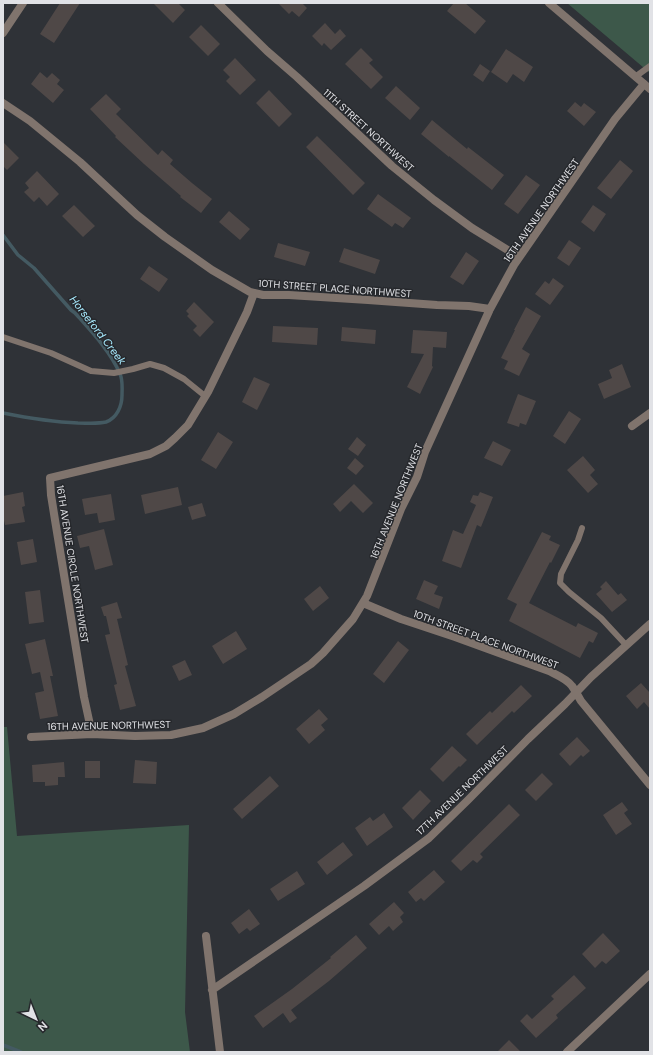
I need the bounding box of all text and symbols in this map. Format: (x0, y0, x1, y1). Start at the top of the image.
street label: 11TH STREET NORTHWEST (321, 86, 417, 175)
street label: 16TH AVENUE NORTHWEST (501, 156, 582, 265)
street label: 10TH STREET PLACE NORTHWEST (258, 277, 413, 300)
water label: Horseford Creek (67, 293, 130, 368)
street label: 16TH AVENUE NORTHWEST (367, 441, 426, 561)
street label: 16TH AVENUE CIRCLE NORTHWEST (54, 484, 91, 644)
street label: 10TH STREET PLACE NORTHWEST (411, 607, 561, 672)
street label: 16TH AVENUE NORTHWEST (47, 718, 171, 733)
street label: 17TH AVENUE NORTHWEST (414, 743, 511, 838)
north arrow (16, 999, 56, 1039)
text: N (35, 1018, 51, 1034)

